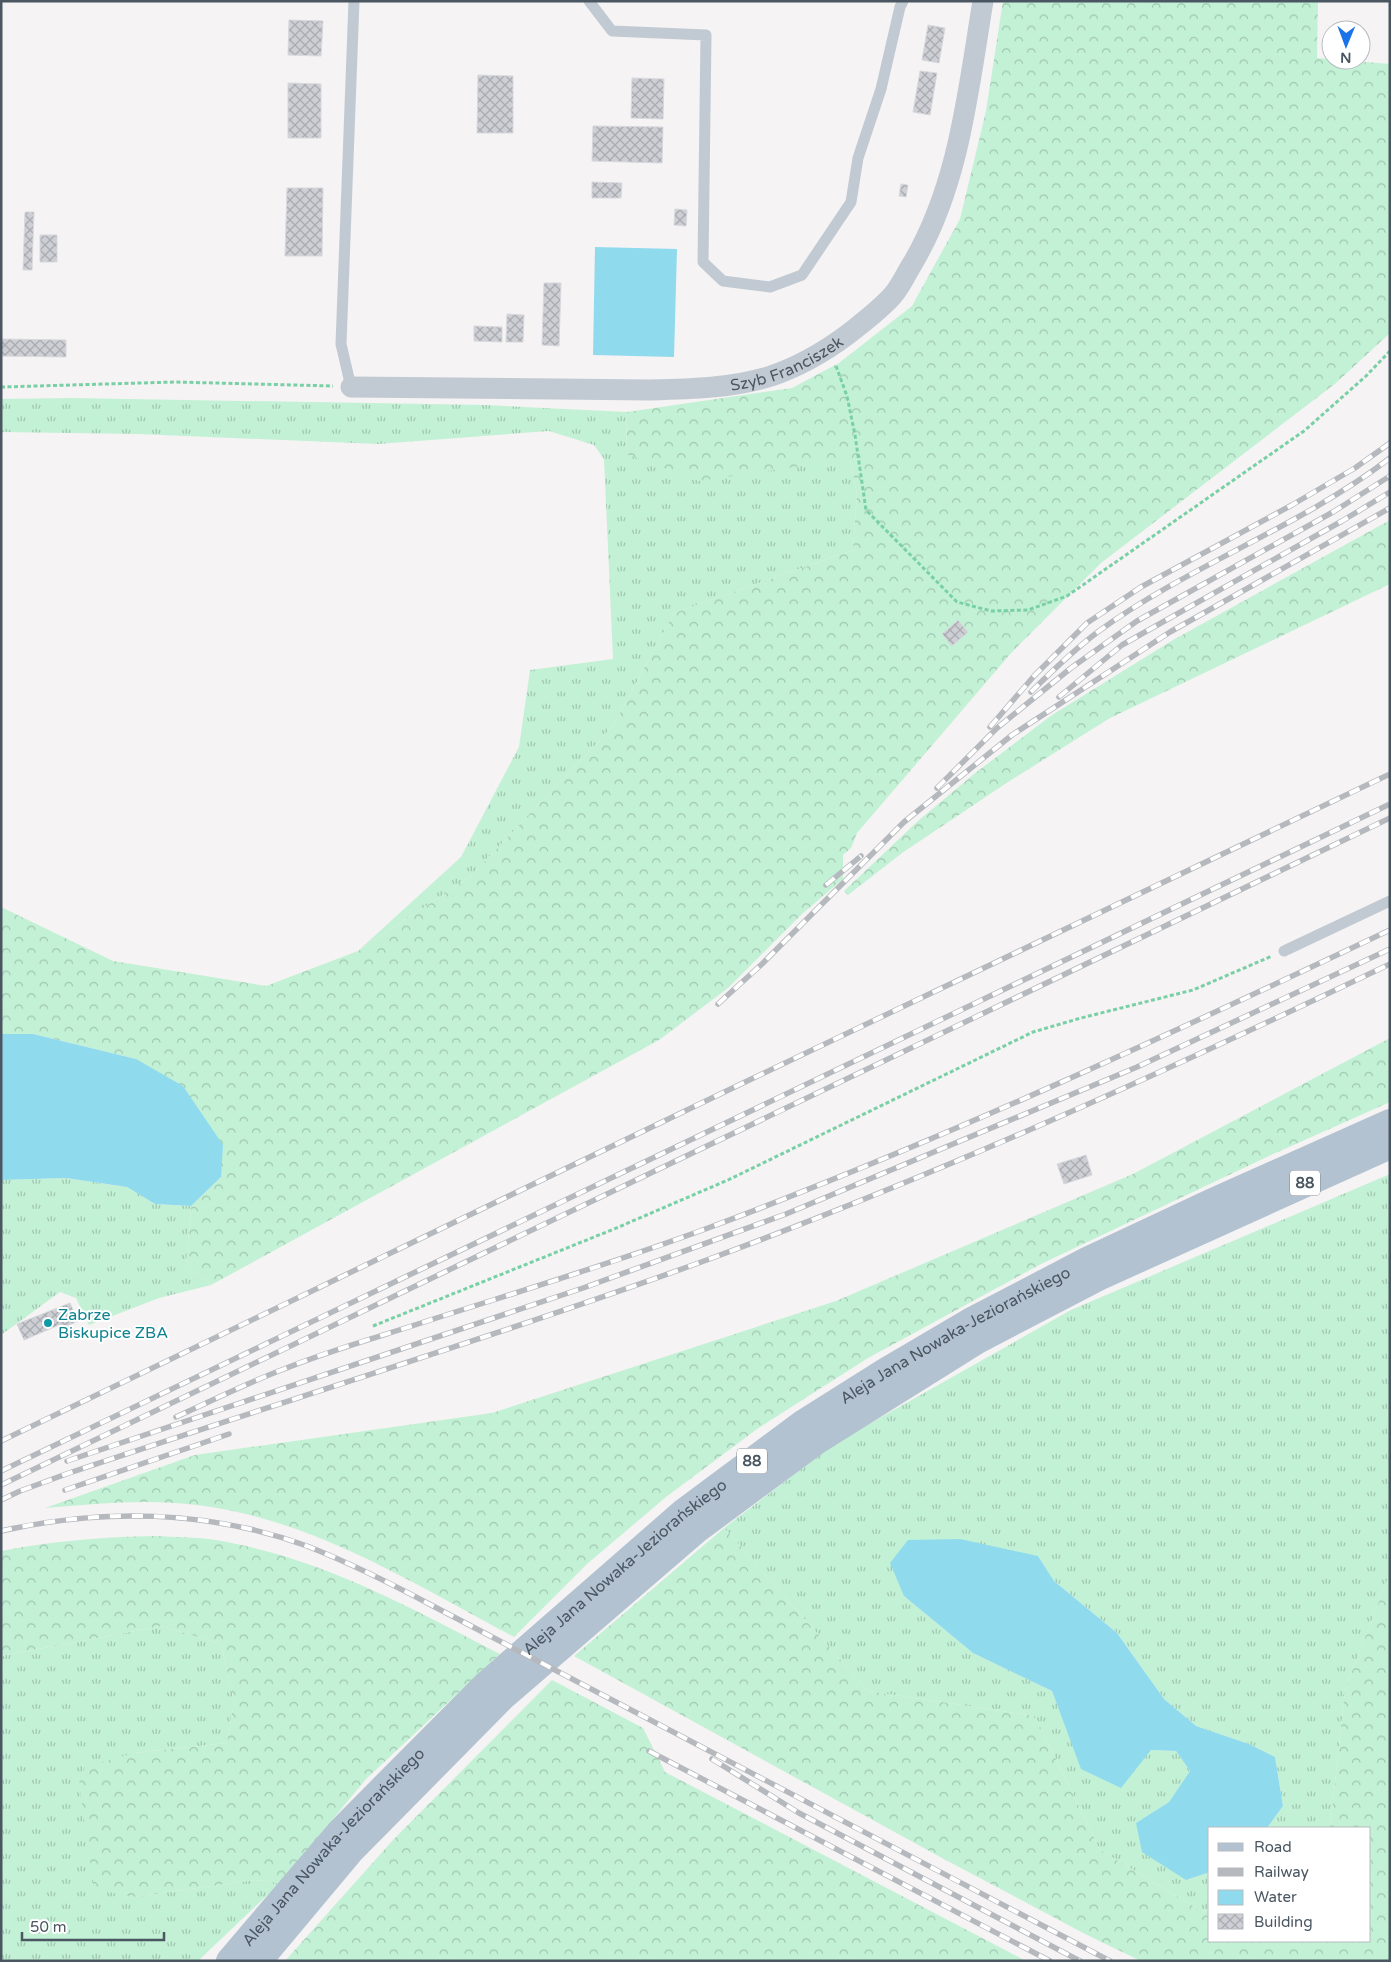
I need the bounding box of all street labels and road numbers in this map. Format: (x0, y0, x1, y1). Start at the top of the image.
street label: Szyb Franciszek (729, 332, 847, 396)
road number: 88 (1290, 1170, 1320, 1196)
street label: Aleja Jana Nowaka-Jeziorańskiego (836, 1262, 1074, 1409)
road number: 88 (737, 1448, 767, 1474)
street label: Aleja Jana Nowaka-Jeziorańskiego (519, 1475, 731, 1660)
street label: Aleja Jana Nowaka-Jeziorańskiego (238, 1744, 429, 1951)

